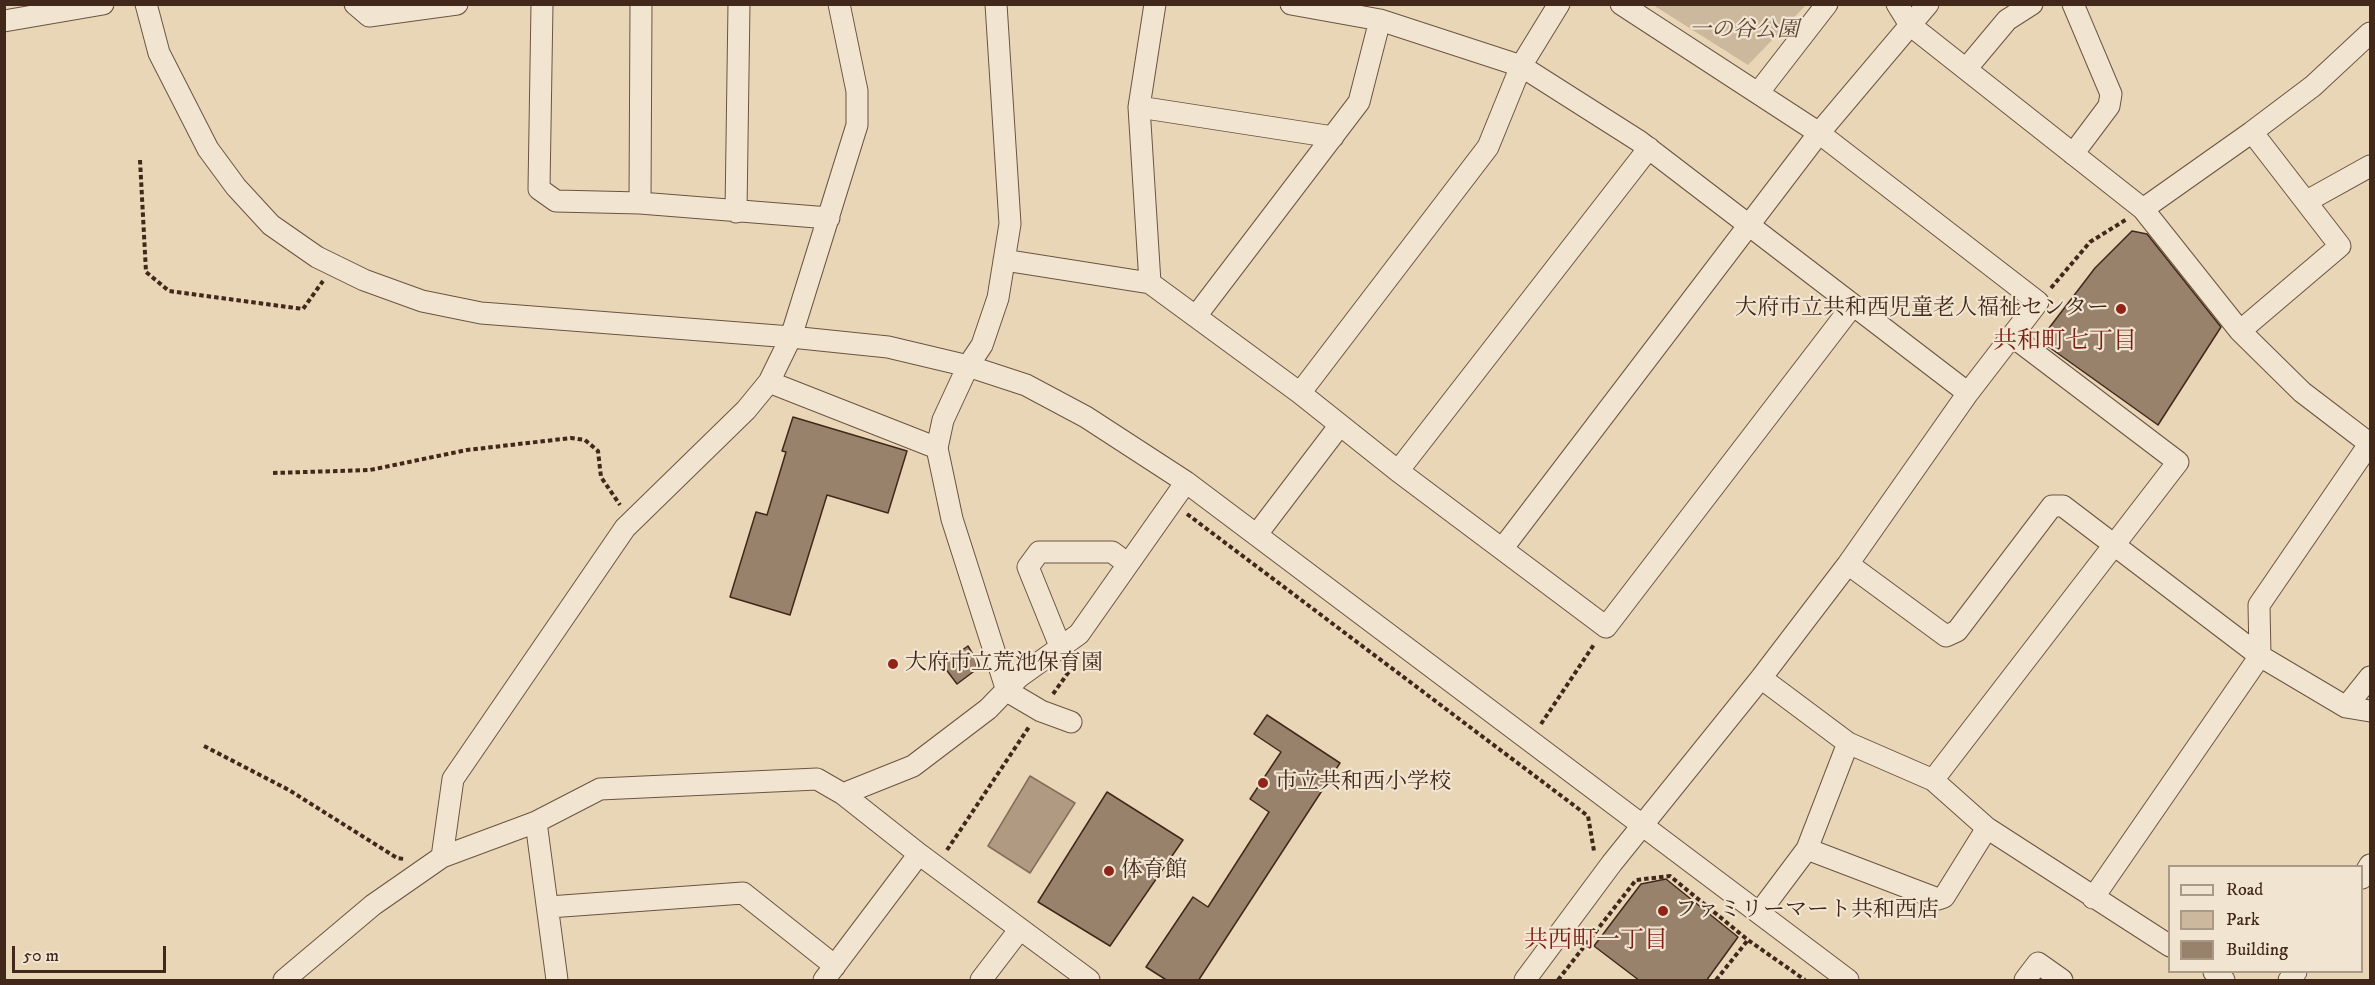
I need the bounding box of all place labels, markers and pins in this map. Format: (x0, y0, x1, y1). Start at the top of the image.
place label: 大府市立共和西児童老人福祉センター (1735, 296, 2109, 322)
marker: 大府市立共和西児童老人福祉センター (2114, 302, 2128, 316)
place label: 大府市立荒池保育園 (905, 651, 1103, 677)
marker: 大府市立荒池保育園 (886, 657, 900, 671)
place label: 市立共和西小学校 (1275, 770, 1451, 796)
marker: 市立共和西小学校 (1256, 776, 1270, 790)
place label: 体育館 (1121, 858, 1187, 884)
marker: 体育館 (1102, 864, 1116, 878)
place label: ファミリーマート共和西店 (1675, 898, 1939, 924)
marker: ファミリーマート共和西店 (1656, 904, 1670, 918)

